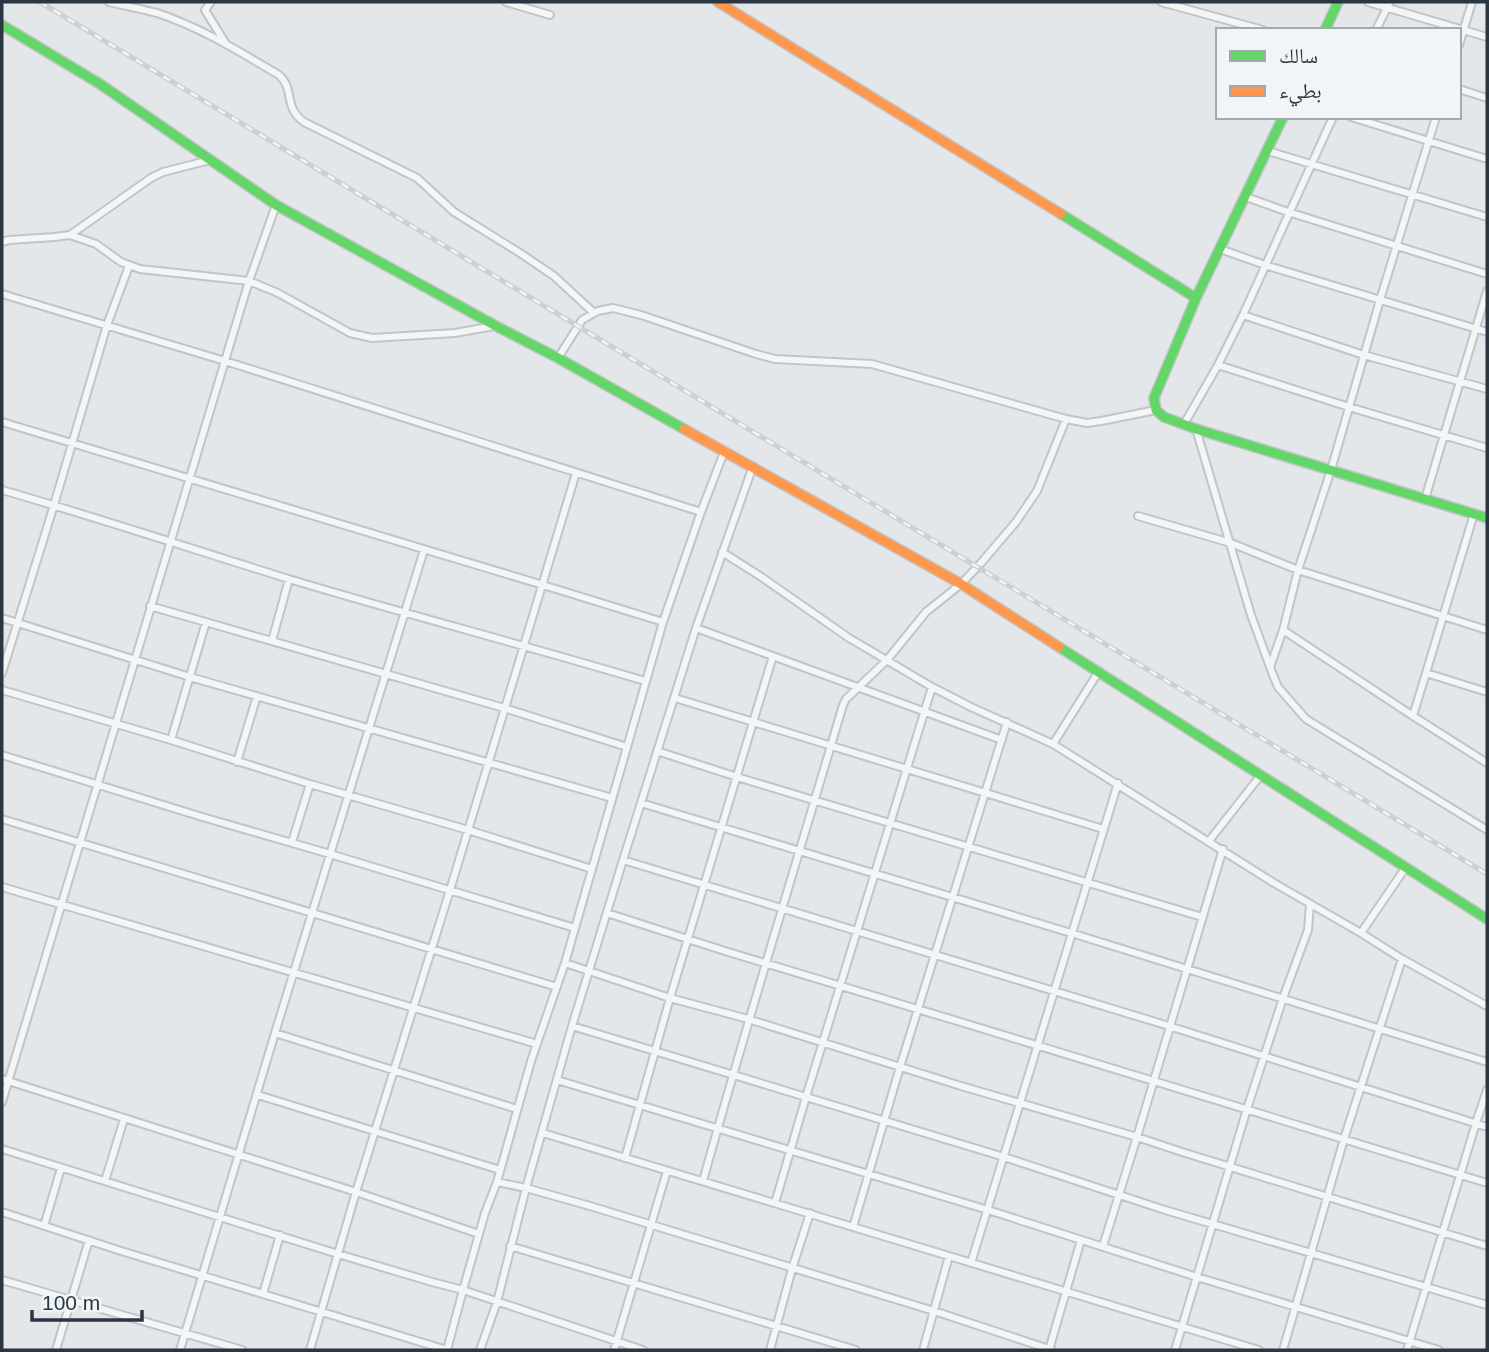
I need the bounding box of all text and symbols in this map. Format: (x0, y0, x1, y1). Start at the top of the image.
legend (1216, 28, 1461, 119)
text: سالك (1279, 44, 1318, 67)
text: بطيء (1279, 79, 1322, 107)
scale bar (32, 1278, 142, 1322)
text: 100 m (42, 1291, 100, 1314)

